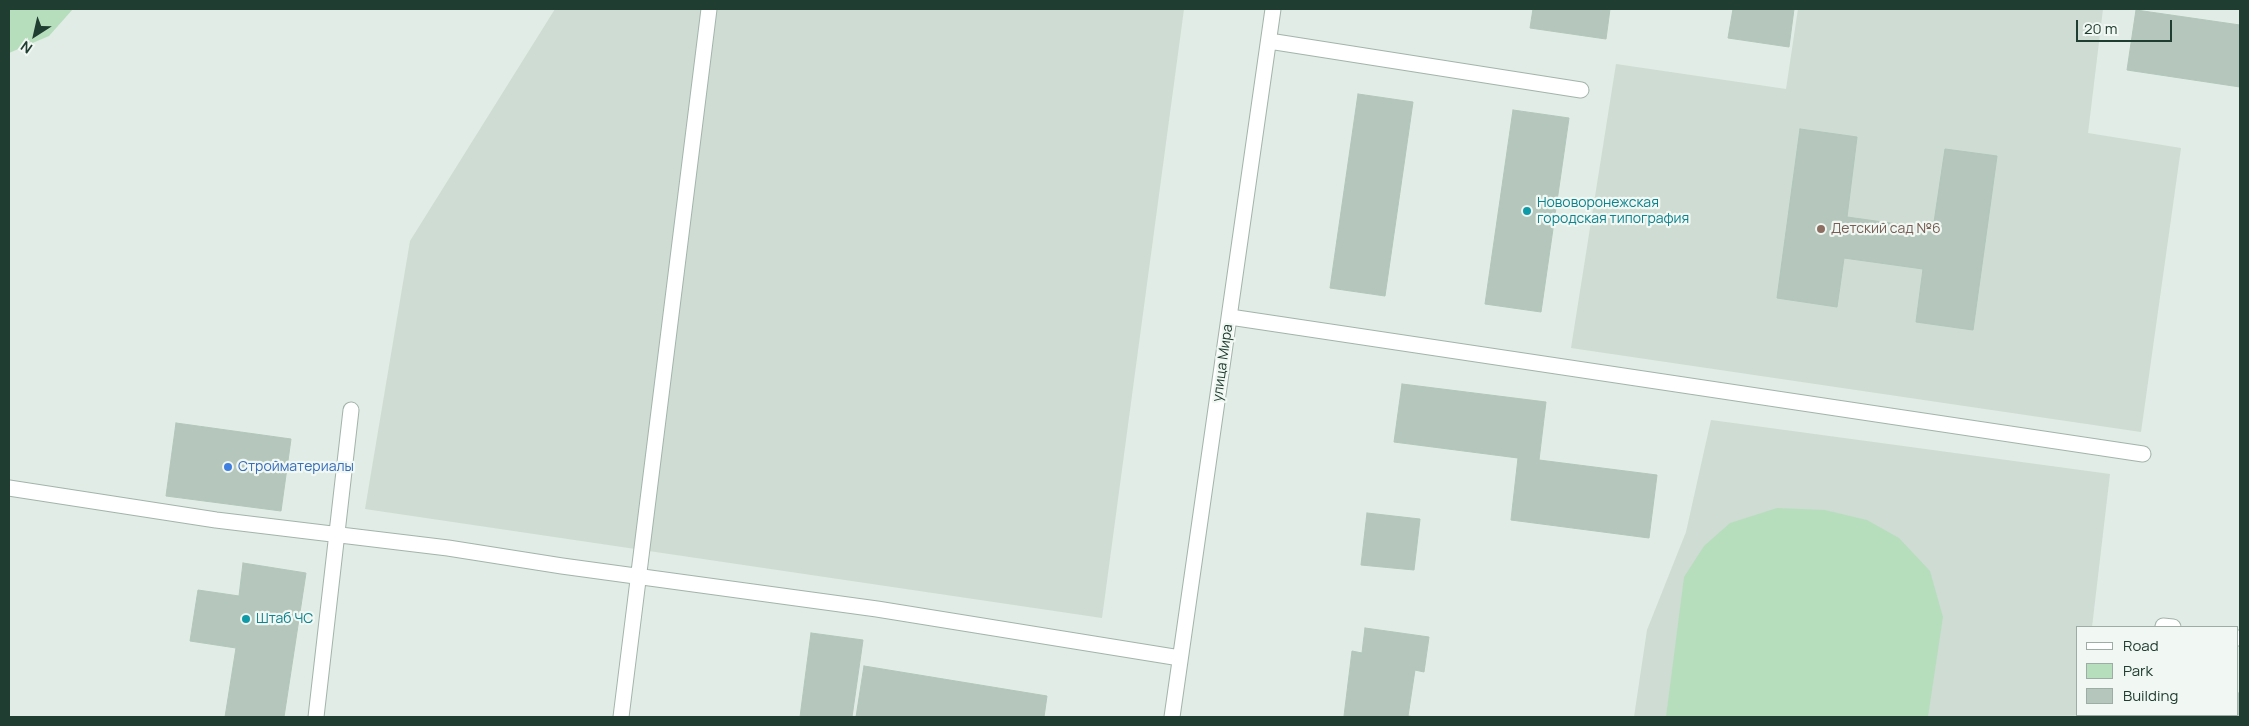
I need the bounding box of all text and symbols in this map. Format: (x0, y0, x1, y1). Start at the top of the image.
north arrow (10, 10, 60, 60)
scale bar (2079, 10, 2175, 42)
text: 20 m (2084, 18, 2117, 39)
text: N (17, 37, 36, 58)
place label: Нововоронежская городская типография (1537, 195, 1689, 228)
marker: Нововоронежская городская типография (1521, 205, 1533, 217)
place label: Детский сад №6 (1831, 221, 1941, 237)
marker: Детский сад №6 (1815, 223, 1827, 235)
street label: улица Мира (1209, 323, 1237, 403)
place label: Стройматериалы (238, 459, 354, 475)
marker: Стройматериалы (222, 461, 234, 473)
place label: Штаб ЧС (256, 611, 313, 627)
marker: Штаб ЧС (240, 613, 252, 625)
legend (2076, 626, 2239, 716)
text: Road (2123, 635, 2159, 656)
text: Park (2123, 660, 2153, 681)
text: Building (2123, 685, 2178, 706)

